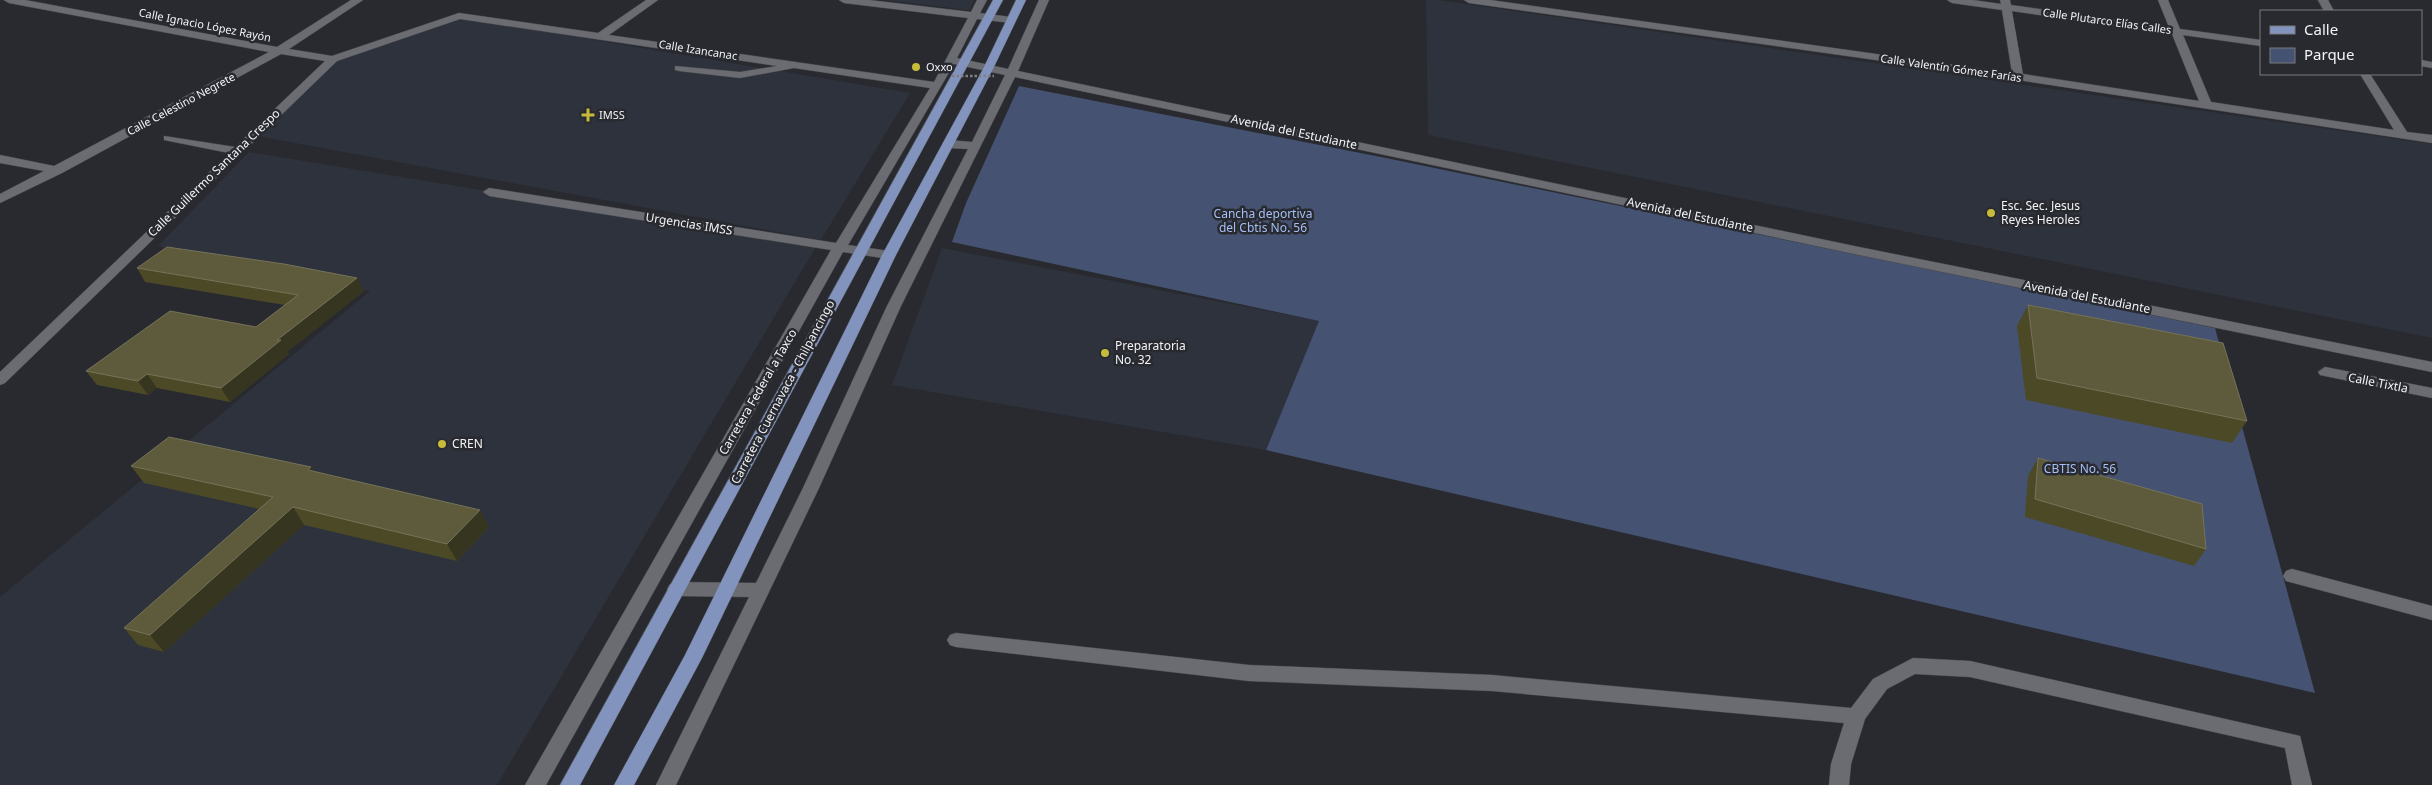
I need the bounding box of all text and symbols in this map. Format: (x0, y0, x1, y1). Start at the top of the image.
street label: Calle Ignacio López Rayón (138, 4, 272, 45)
street label: Calle Plutarco Elías Calles (2042, 4, 2172, 37)
legend (2260, 10, 2422, 75)
text: Calle (2304, 19, 2338, 39)
street label: Calle Izancanac (658, 36, 738, 63)
text: Parque (2304, 44, 2354, 64)
street label: Calle Valentín Gómez Farías (1879, 50, 2023, 85)
place label: Oxxo (926, 59, 953, 74)
marker: Oxxo (910, 61, 922, 73)
street label: Calle Celestino Negrete (124, 69, 237, 138)
street label: Calle Guillermo Santana Crespo (144, 105, 283, 240)
place label: IMSS (599, 107, 625, 122)
marker: IMSS (581, 108, 595, 122)
street label: Avenida del Estudiante (1229, 110, 1359, 153)
street label: Avenida del Estudiante (1625, 193, 1755, 236)
place label: Esc. Sec. Jesus Reyes Heroles (2001, 197, 2080, 228)
park label: Cancha deportiva del Cbtis No. 56 (1214, 205, 1312, 236)
marker: Esc. Sec. Jesus Reyes Heroles (1985, 207, 1997, 219)
street label: Urgencias IMSS (644, 208, 734, 239)
street label: Avenida del Estudiante (2022, 276, 2152, 317)
street label: Carretera Cuernavaca - Chilpancingo (727, 297, 839, 487)
street label: Carretera Federal a Taxco (715, 326, 801, 458)
place label: Preparatoria No. 32 (1115, 337, 1186, 368)
marker: Preparatoria No. 32 (1099, 347, 1111, 359)
street label: Calle Tixtla (2347, 368, 2410, 397)
place label: CREN (452, 435, 483, 452)
marker: CREN (436, 438, 448, 450)
park label: CBTIS No. 56 (2044, 460, 2116, 477)

